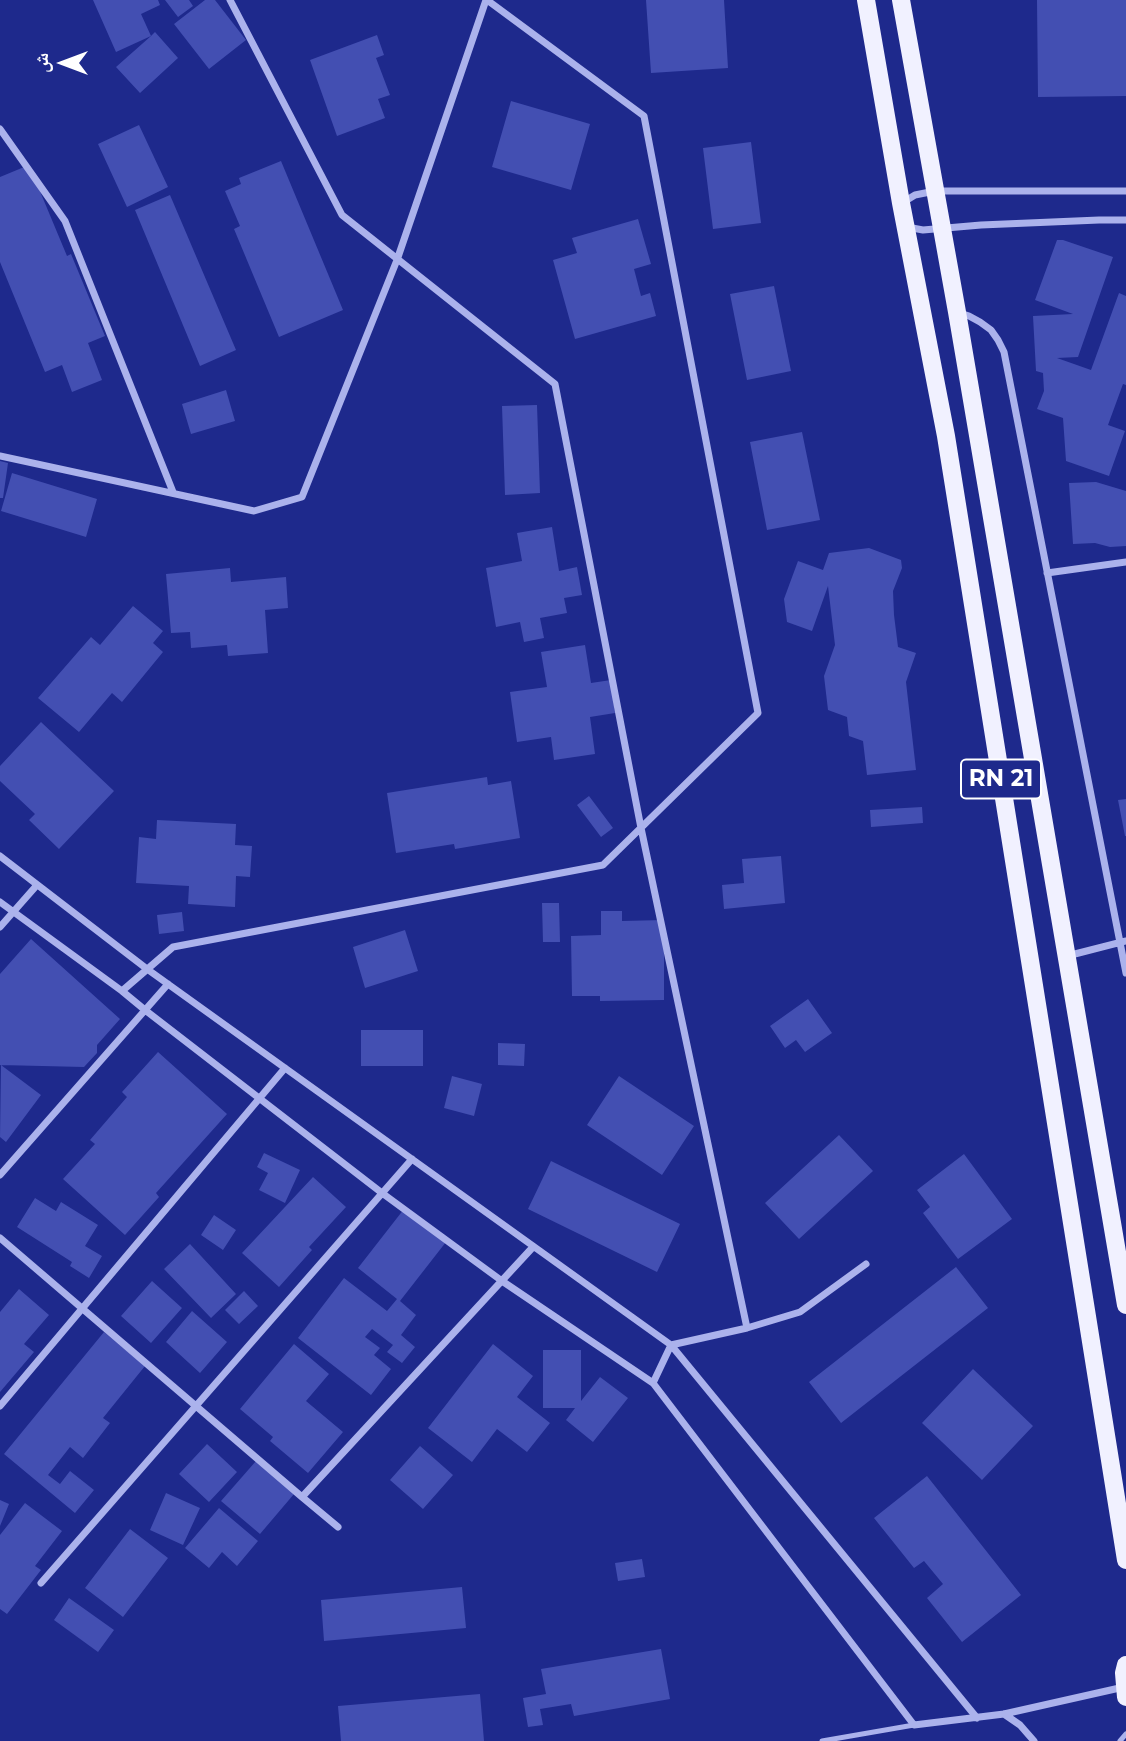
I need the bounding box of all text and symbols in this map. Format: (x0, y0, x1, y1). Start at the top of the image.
north arrow (28, 28, 98, 98)
text: ش (30, 53, 53, 73)
road number: RN 21 (961, 760, 1041, 799)

